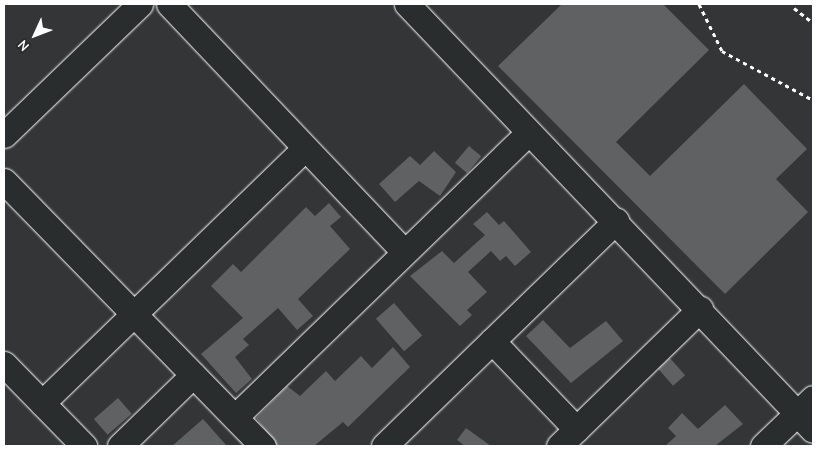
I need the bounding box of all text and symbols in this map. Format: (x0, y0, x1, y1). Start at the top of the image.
north arrow (10, 10, 60, 60)
text: N (14, 36, 33, 55)

